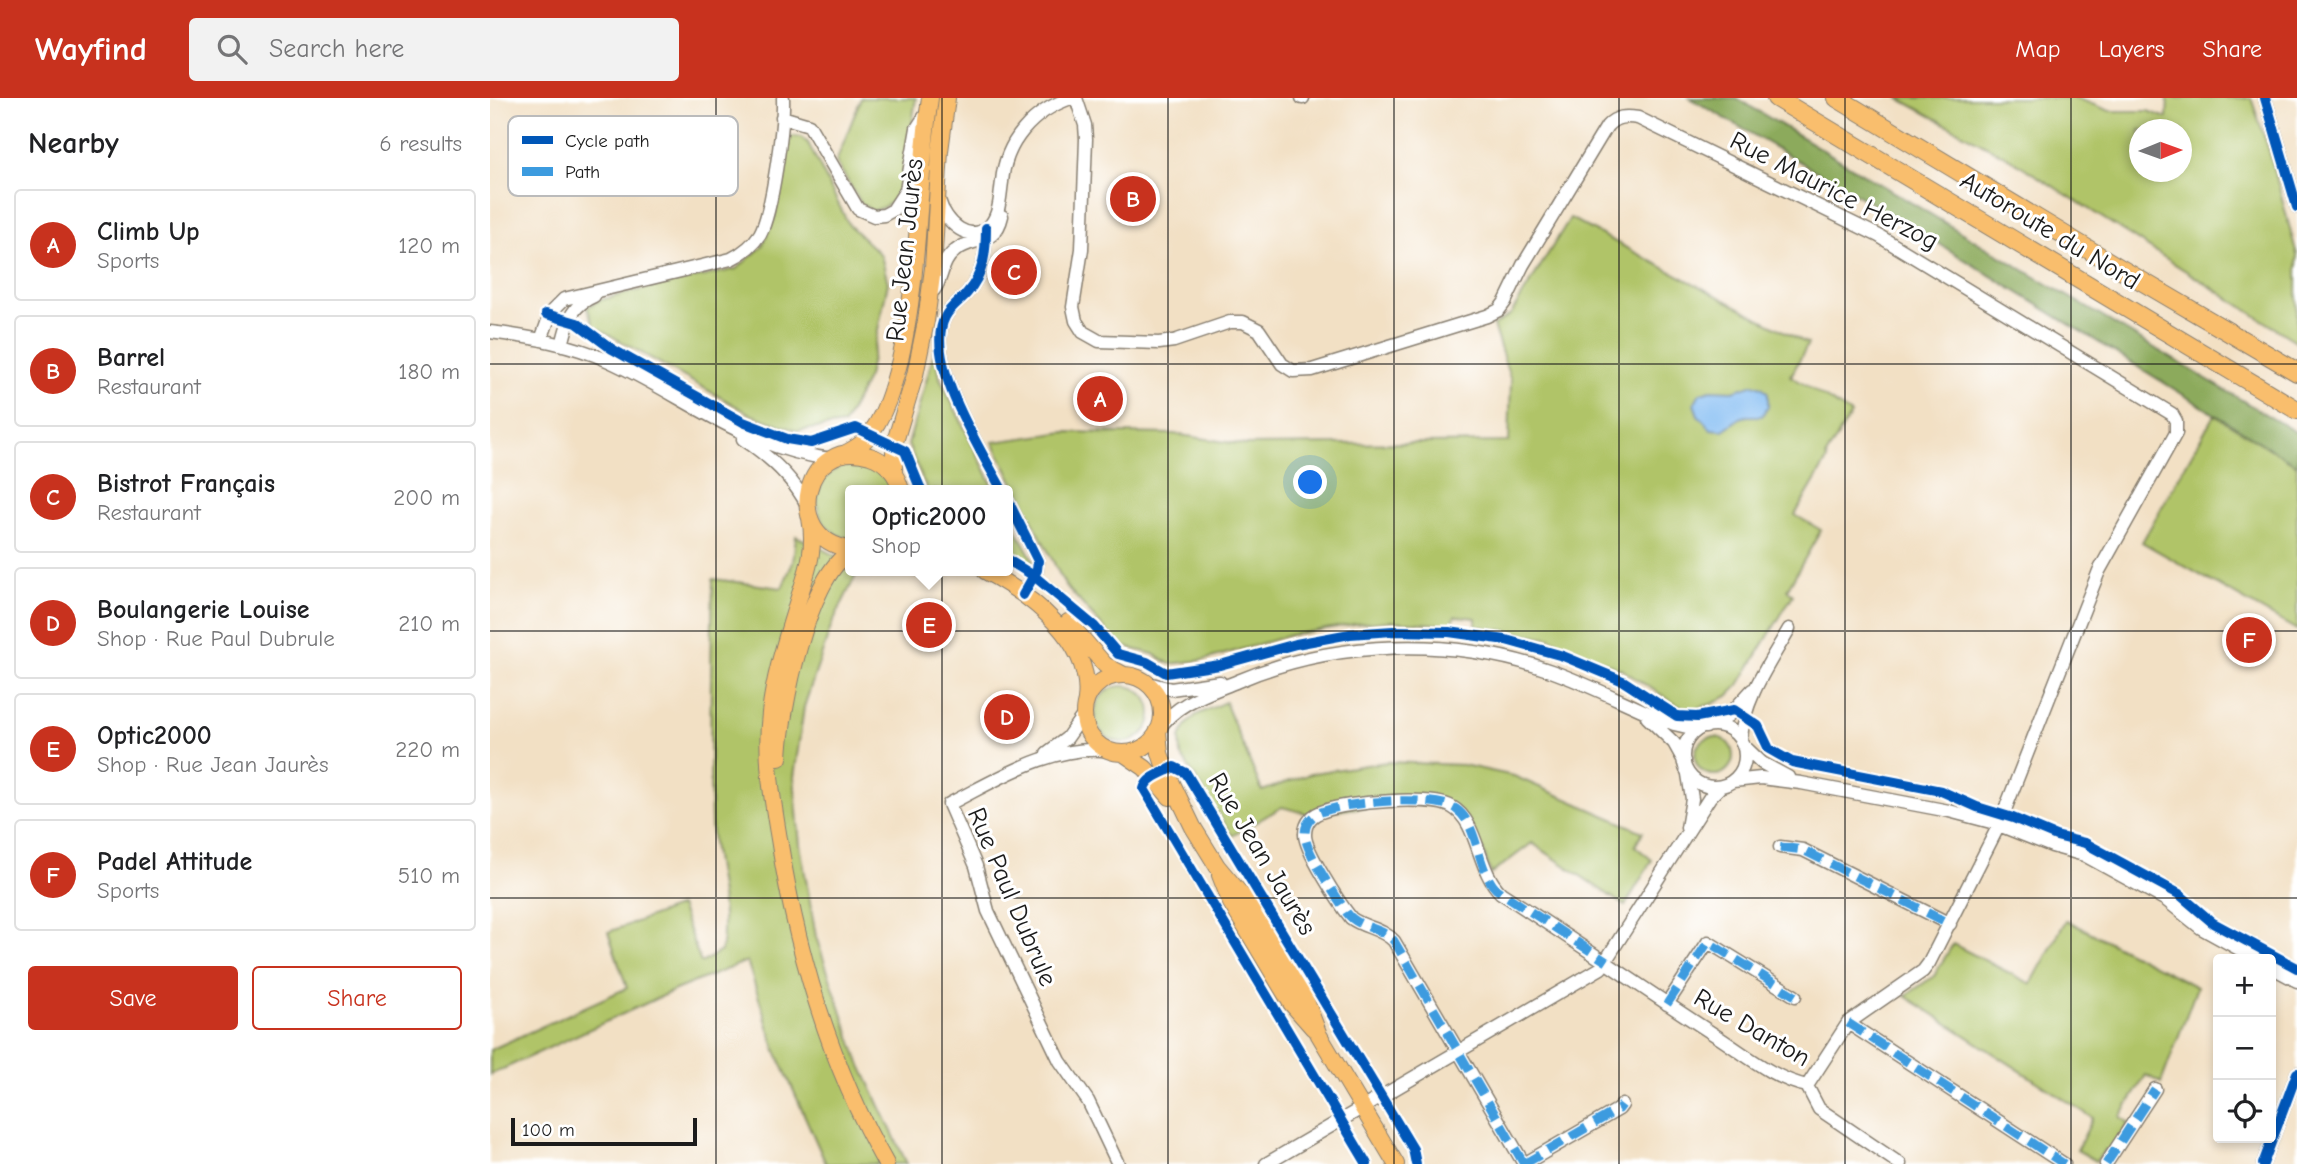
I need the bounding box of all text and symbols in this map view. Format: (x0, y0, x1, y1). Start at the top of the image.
search box (189, 18, 679, 81)
text: Wayfind (35, 30, 147, 68)
icon: search (213, 30, 251, 68)
text: Search here (269, 34, 404, 64)
text: Map (2015, 35, 2061, 63)
text: Layers (2099, 35, 2164, 63)
text: Share (2202, 35, 2262, 63)
legend (508, 116, 738, 196)
north arrow (2129, 119, 2192, 182)
street label: Rue Maurice Herzog (1725, 125, 1943, 257)
text: Nearby (28, 126, 119, 161)
text: 6 results (379, 130, 462, 157)
text: Cycle path (565, 130, 650, 152)
street label: Rue Jean Jaurès (880, 157, 930, 343)
text: Path (565, 161, 600, 183)
street label: Autoroute du Nord (1955, 166, 2145, 296)
pin: B (1110, 173, 1156, 225)
text: Climb Up (97, 217, 200, 247)
text: A (47, 232, 59, 259)
text: 120 m (398, 232, 460, 259)
pin: C (991, 246, 1037, 298)
text: Sports (97, 247, 159, 274)
text: Barrel (97, 343, 165, 373)
text: B (46, 358, 60, 385)
text: 180 m (398, 358, 460, 385)
text: Restaurant (97, 373, 201, 400)
pin: A (1077, 373, 1123, 425)
your location (1293, 465, 1327, 499)
text: Bistrot Français (97, 469, 275, 499)
text: C (46, 484, 60, 511)
text: 200 m (393, 484, 460, 511)
popup (845, 485, 1013, 576)
text: Restaurant (97, 499, 201, 526)
text: Optic2000 (872, 502, 986, 532)
text: Shop (872, 532, 921, 559)
text: Boulangerie Louise (97, 595, 309, 625)
pin: E (906, 599, 952, 651)
text: D (46, 610, 60, 637)
text: 210 m (398, 610, 460, 637)
pin: F (2226, 614, 2272, 666)
text: Shop · Rue Paul Dubrule (97, 625, 335, 652)
pin: D (984, 691, 1030, 743)
text: Optic2000 (97, 721, 212, 751)
text: E (46, 736, 60, 763)
text: 220 m (395, 736, 460, 763)
text: Shop · Rue Jean Jaurès (97, 751, 328, 778)
street label: Rue Jean Jaurès (1202, 767, 1322, 941)
street label: Rue Paul Dubrule (961, 803, 1063, 991)
text: Padel Attitude (97, 847, 252, 877)
text: F (46, 862, 60, 889)
text: 510 m (398, 862, 460, 889)
text: Sports (97, 877, 159, 904)
map controls (2213, 954, 2276, 1143)
button: + (2213, 954, 2276, 1017)
button: Save (28, 966, 238, 1030)
button: Share (252, 966, 462, 1030)
street label: Rue Danton (1688, 983, 1816, 1073)
button: − (2213, 1017, 2276, 1080)
button: locate (2213, 1080, 2276, 1143)
scale bar (511, 1115, 696, 1147)
text: 100 m (522, 1119, 575, 1141)

